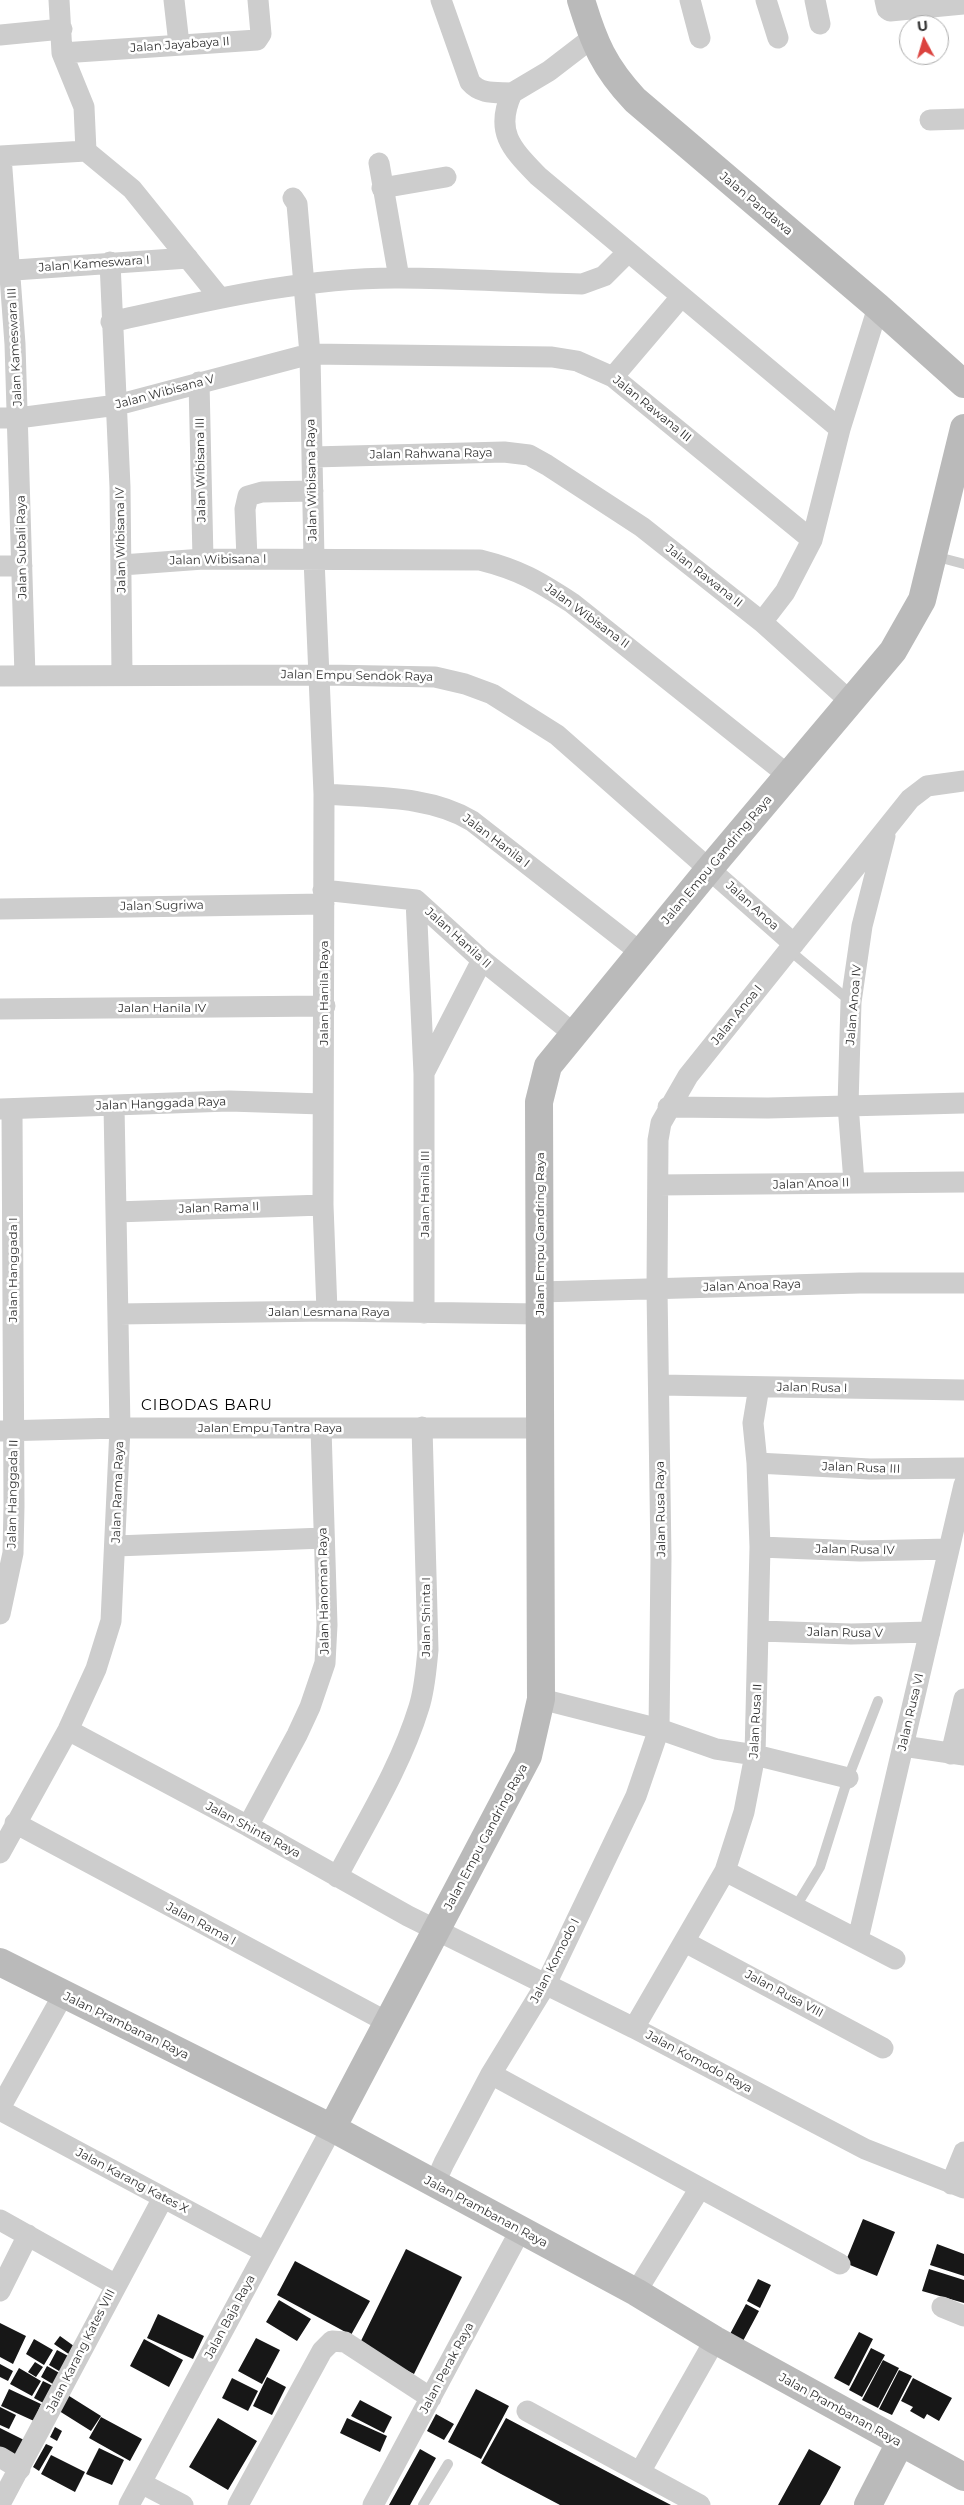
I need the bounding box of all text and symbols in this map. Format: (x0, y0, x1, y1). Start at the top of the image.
north arrow (899, 15, 949, 65)
text: U (916, 17, 929, 36)
street label: Jalan Jayabaya II (130, 34, 230, 56)
street label: Jalan Pandawa (717, 169, 795, 239)
street label: Jalan Kameswara I (38, 253, 150, 275)
street label: Jalan Kameswara III (5, 287, 25, 407)
street label: Jalan Wibisana V (114, 372, 216, 412)
street label: Jalan Rawana III (610, 373, 694, 445)
street label: Jalan Wibisana III (193, 418, 209, 522)
street label: Jalan Wibisana Raya (304, 419, 320, 541)
street label: Jalan Rahwana Raya (369, 446, 493, 462)
street label: Jalan Wibisana IV (113, 487, 129, 593)
street label: Jalan Subali Raya (14, 495, 30, 599)
street label: Jalan Rawana II (663, 542, 745, 610)
street label: Jalan Wibisana I (169, 552, 267, 568)
street label: Jalan Wibisana II (542, 581, 632, 651)
street label: Jalan Empu Sendok Raya (281, 667, 433, 685)
street label: Jalan Empu Gandring Raya (659, 793, 775, 927)
street label: Jalan Hanila I (460, 811, 532, 871)
street label: Jalan Anoa (723, 879, 781, 933)
street label: Jalan Sugriwa (120, 898, 204, 914)
street label: Jalan Hanila II (422, 905, 494, 971)
street label: Jalan Hanila Raya (317, 940, 331, 1046)
street label: Jalan Anoa IV (843, 964, 865, 1046)
street label: Jalan Anoa I (709, 982, 765, 1048)
street label: Jalan Hanila IV (118, 1001, 206, 1015)
street label: Jalan Hanggada Raya (96, 1095, 226, 1113)
street label: Jalan Hanila III (418, 1150, 432, 1238)
street label: Jalan Empu Gandring Raya (533, 1152, 547, 1316)
street label: Jalan Anoa II (773, 1175, 849, 1193)
street label: Jalan Rama II (178, 1199, 260, 1217)
street label: Jalan Hanggada I (6, 1217, 20, 1323)
street label: Jalan Anoa Raya (703, 1277, 801, 1295)
street label: Jalan Lesmana Raya (268, 1305, 390, 1319)
street label: Jalan Rusa I (776, 1380, 848, 1396)
district label: CIBODAS BARU (140, 1397, 274, 1415)
street label: Jalan Empu Tantra Raya (198, 1421, 342, 1435)
street label: Jalan Hanggada II (5, 1440, 21, 1548)
street label: Jalan Rama Raya (109, 1441, 127, 1543)
street label: Jalan Rusa III (822, 1459, 900, 1477)
street label: Jalan Rusa Raya (653, 1461, 669, 1557)
street label: Jalan Hanoman Raya (316, 1527, 332, 1655)
street label: Jalan Rusa IV (815, 1542, 895, 1558)
street label: Jalan Shinta I (419, 1577, 433, 1657)
street label: Jalan Rusa V (807, 1625, 883, 1641)
street label: Jalan Rusa VI (895, 1672, 927, 1752)
street label: Jalan Rusa II (747, 1683, 765, 1759)
street label: Jalan Empu Gandring Raya (441, 1761, 531, 1913)
street label: Jalan Shinta Raya (203, 1799, 303, 1861)
street label: Jalan Rama I (164, 1900, 238, 1948)
street label: Jalan Komodo I (527, 1916, 583, 2006)
street label: Jalan Rusa VIII (742, 1967, 826, 2021)
street label: Jalan Prambanan Raya (61, 1989, 191, 2063)
street label: Jalan Komodo Raya (643, 2028, 755, 2096)
street label: Jalan Karang Kates X (73, 2145, 191, 2217)
street label: Jalan Prambanan Raya (422, 2173, 550, 2251)
street label: Jalan Baja Raya (202, 2273, 258, 2361)
street label: Jalan Karang Kates VIII (44, 2287, 118, 2415)
street label: Jalan Perak Raya (417, 2320, 477, 2416)
street label: Jalan Prambanan Raya (776, 2370, 904, 2450)

